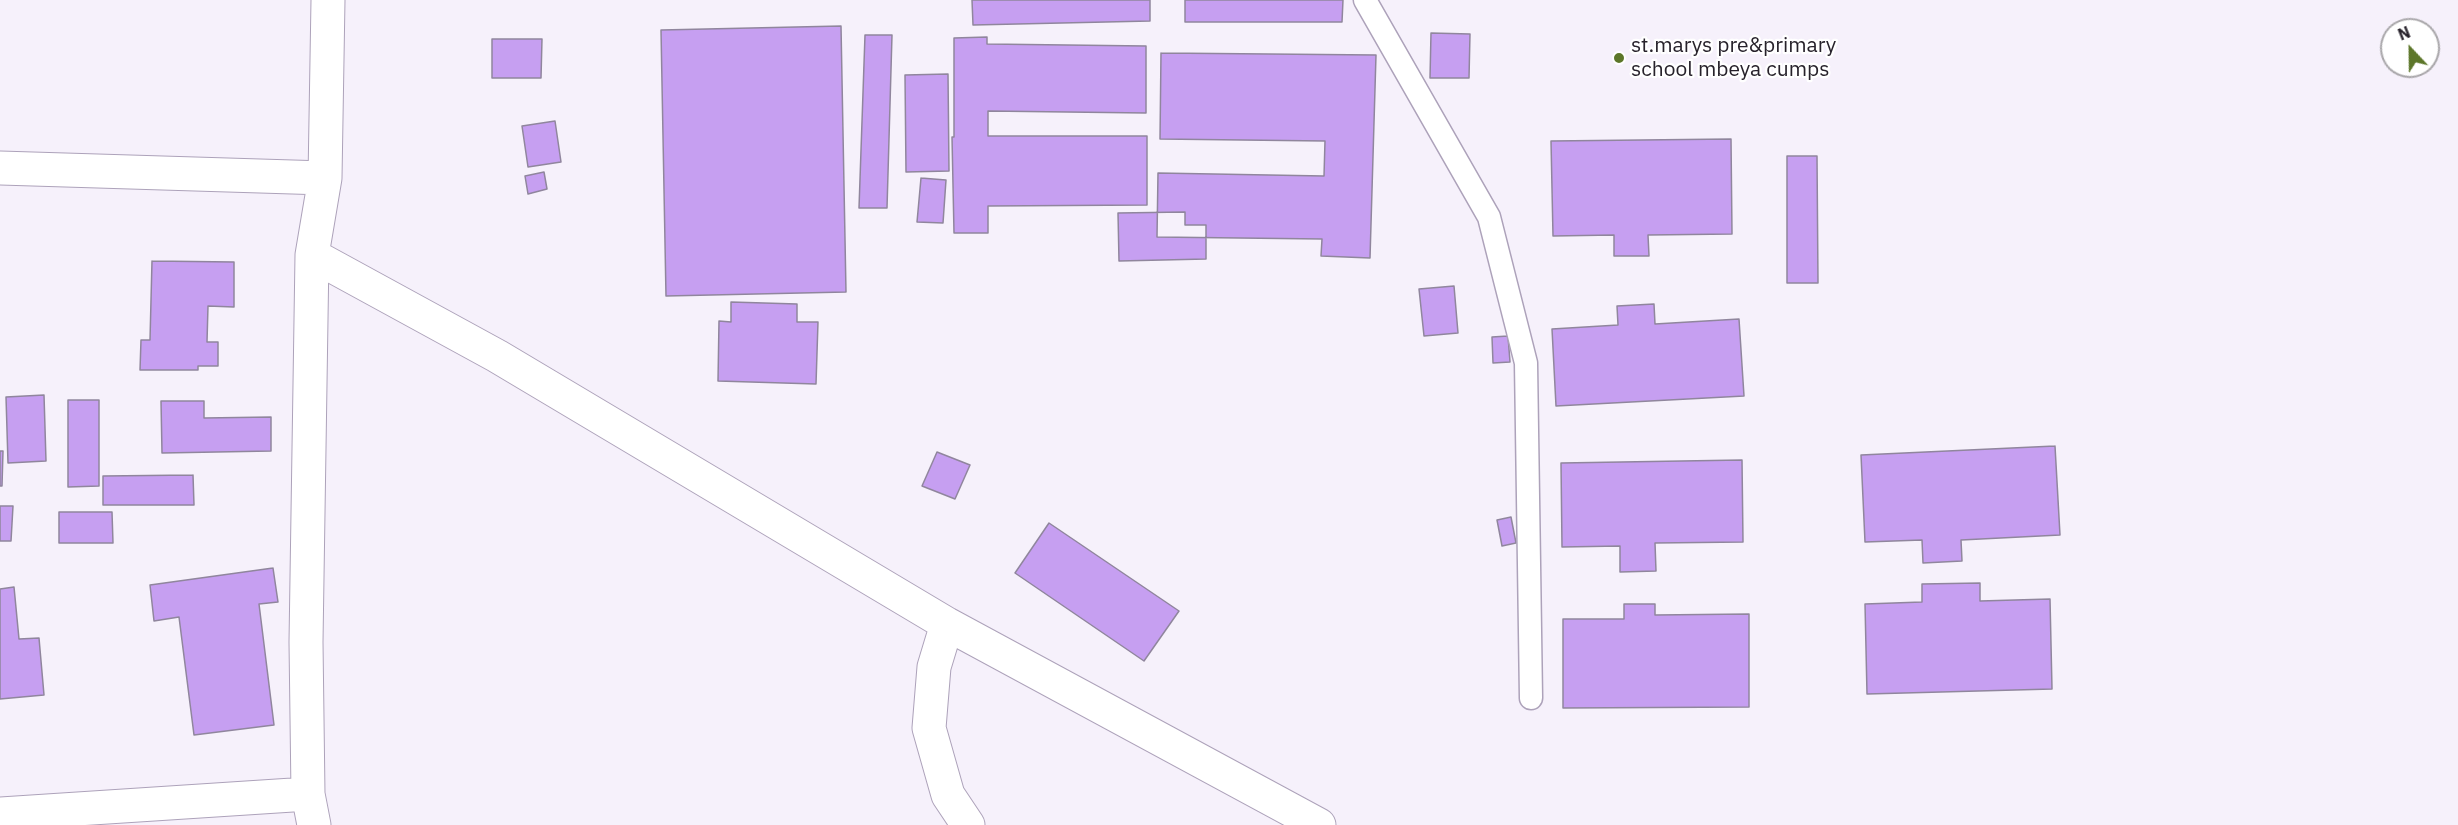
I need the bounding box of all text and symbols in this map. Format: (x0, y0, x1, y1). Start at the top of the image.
north arrow (2380, 18, 2440, 78)
text: N (2395, 22, 2413, 45)
place label: st.marys pre&primary school mbeya cumps (1631, 33, 1836, 83)
marker: st.marys pre&primary school mbeya cumps (1612, 51, 1626, 65)

